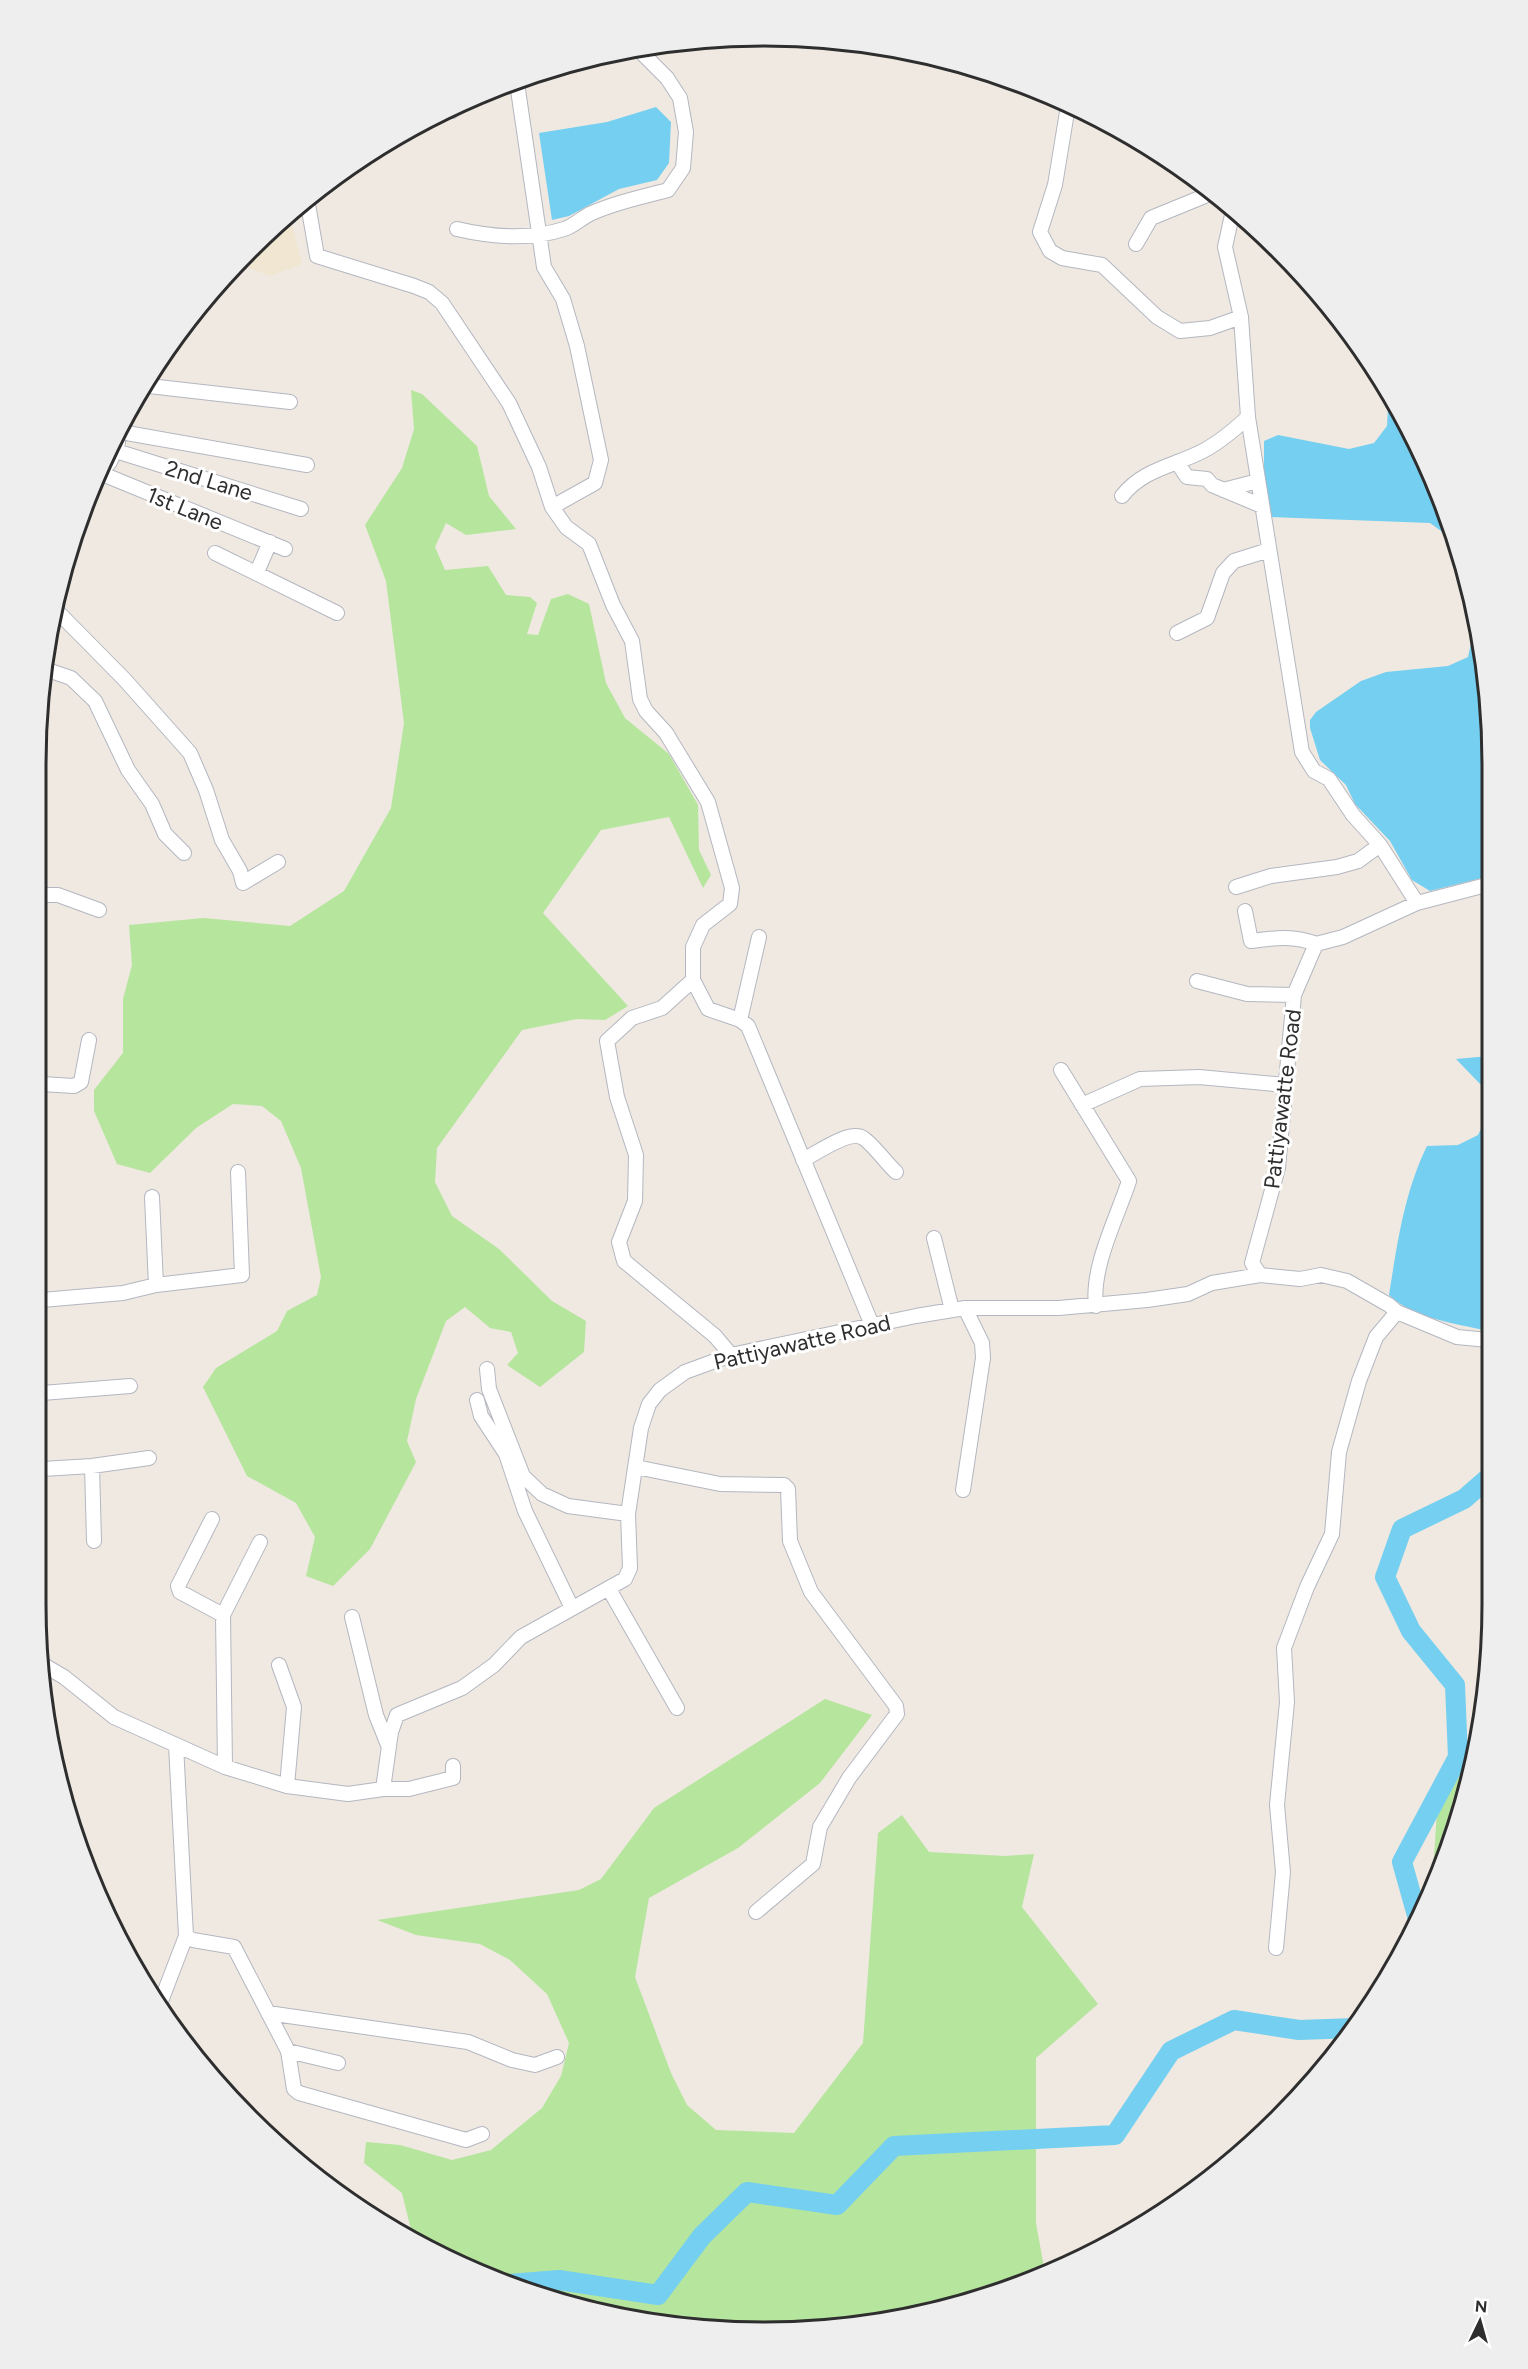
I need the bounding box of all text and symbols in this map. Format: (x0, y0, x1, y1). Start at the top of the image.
street label: 2nd Lane (162, 454, 256, 507)
street label: 1st Lane (143, 481, 227, 536)
street label: Pattiyawatte Road (1258, 1008, 1307, 1190)
street label: Pattiyawatte Road (711, 1309, 893, 1376)
north arrow (1450, 2291, 1510, 2351)
text: N (1474, 2297, 1488, 2317)

